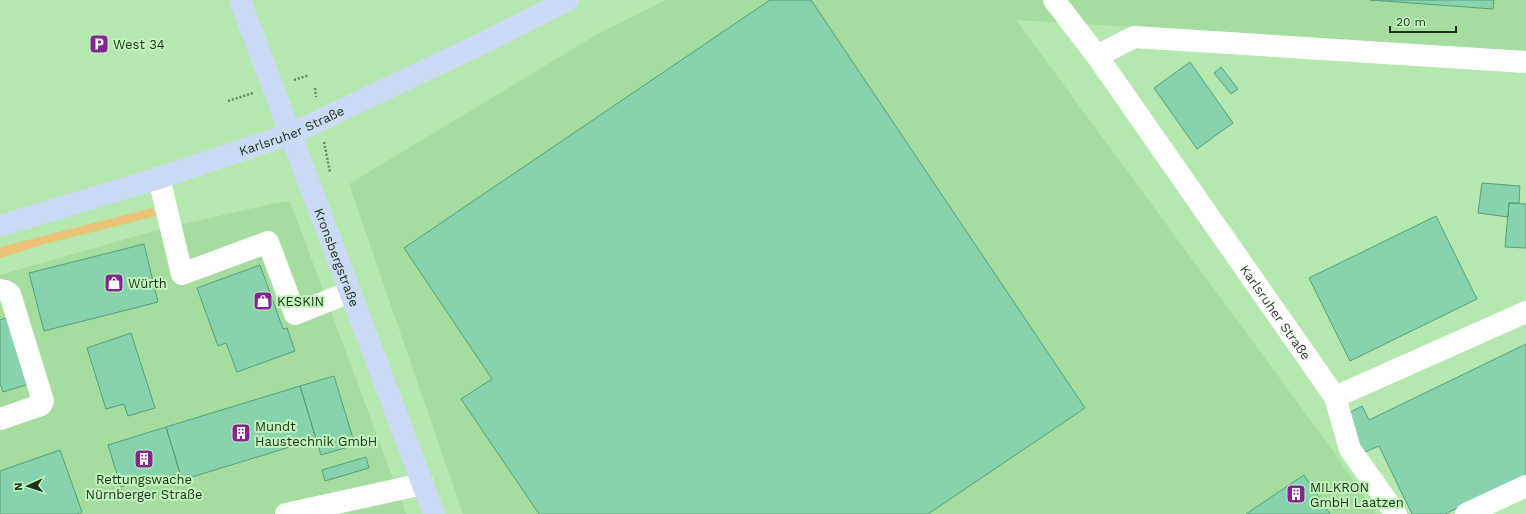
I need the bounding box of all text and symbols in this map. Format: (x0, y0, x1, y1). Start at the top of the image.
scale bar (1390, 8, 1456, 34)
text: 20 m (1396, 15, 1426, 29)
parking icon: West 34 (88, 33, 110, 55)
place label: West 34 (113, 37, 165, 52)
street label: Karlsruher Straße (237, 103, 347, 159)
street label: Kronsbergstraße (311, 206, 362, 309)
street label: Karlsruher Straße (1237, 262, 1314, 363)
shop icon: Würth (103, 272, 125, 294)
place label: Würth (128, 276, 167, 291)
shop icon: KESKIN (252, 290, 274, 312)
place label: KESKIN (277, 294, 324, 309)
place label: Mundt Haustechnik GmbH (255, 419, 377, 449)
building icon: Mundt Haustechnik GmbH (230, 422, 252, 444)
building icon: Rettungswache Nürnberger Straße (133, 448, 155, 470)
north arrow (8, 466, 48, 506)
place label: Rettungswache Nürnberger Straße (85, 472, 203, 502)
place label: MILKRON GmbH Laatzen (1310, 480, 1404, 510)
text: N (12, 482, 25, 491)
building icon: MILKRON GmbH Laatzen (1285, 483, 1307, 505)

